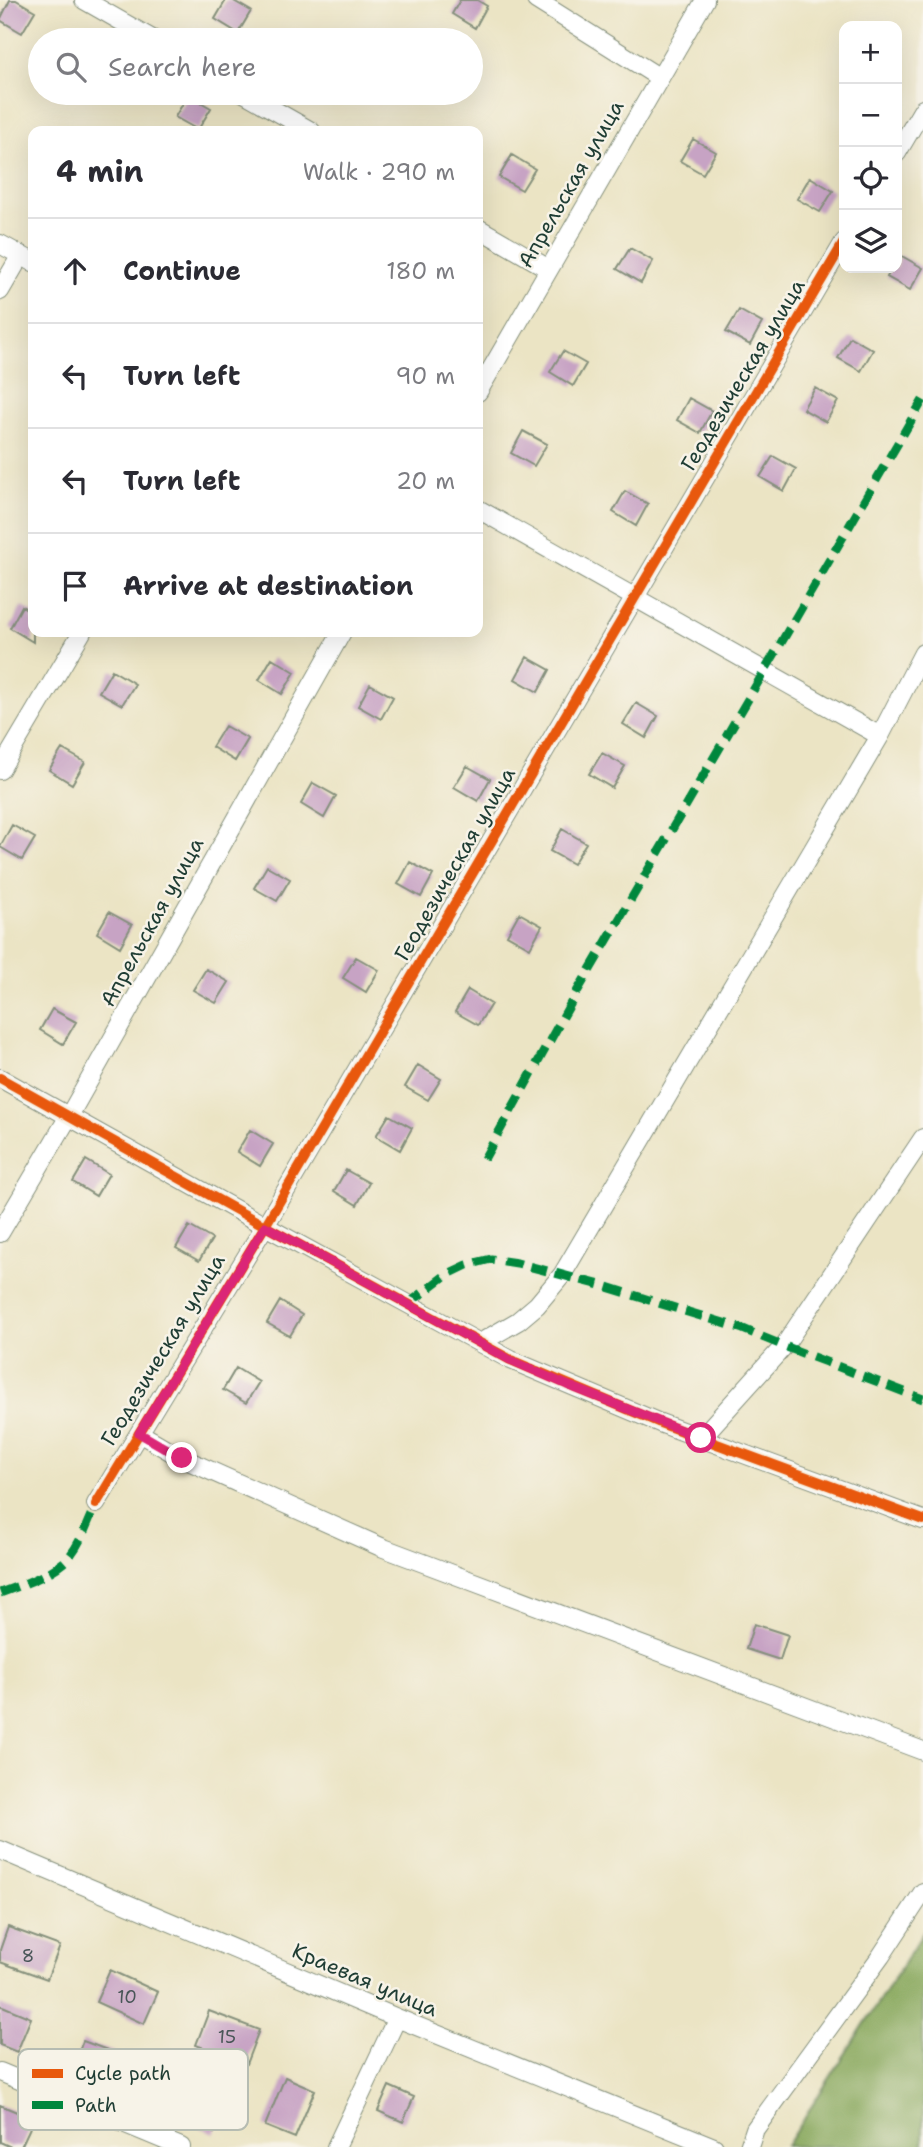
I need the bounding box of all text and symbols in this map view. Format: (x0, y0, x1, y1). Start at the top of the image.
map controls (839, 21, 902, 273)
button: + (839, 21, 902, 84)
search box (28, 28, 483, 105)
icon: search (52, 48, 90, 86)
text: Search here (108, 49, 257, 84)
button: − (839, 84, 902, 147)
street label: Апрельская улица (512, 95, 630, 273)
button: locate (839, 147, 902, 210)
text: 4 min (56, 151, 143, 192)
text: Walk · 290 m (303, 157, 455, 187)
button: layers (839, 210, 902, 273)
icon: ahead (56, 252, 94, 290)
text: Continue (123, 253, 241, 288)
text: 180 m (386, 256, 455, 286)
street label: Геодезическая улица (675, 274, 811, 476)
icon: left (56, 357, 94, 395)
text: Turn left (123, 358, 240, 393)
text: 90 m (395, 361, 455, 391)
icon: left (56, 462, 94, 500)
text: Turn left (123, 463, 240, 498)
text: 20 m (396, 466, 455, 496)
icon: arrive (56, 567, 94, 605)
text: Arrive at destination (123, 568, 413, 603)
street label: Геодезическая улица (388, 762, 522, 966)
street label: Апрельская улица (94, 832, 210, 1012)
street label: Геодезическая улица (95, 1249, 231, 1451)
route start (685, 1422, 716, 1453)
route end (166, 1442, 197, 1473)
street label: Краевая улица (288, 1937, 442, 2023)
house number: 8 (22, 1944, 34, 1968)
house number: 10 (117, 1985, 137, 2009)
house number: 15 (218, 2025, 236, 2049)
legend (18, 2049, 248, 2130)
text: Cycle path (75, 2061, 171, 2086)
text: Path (75, 2093, 117, 2118)

